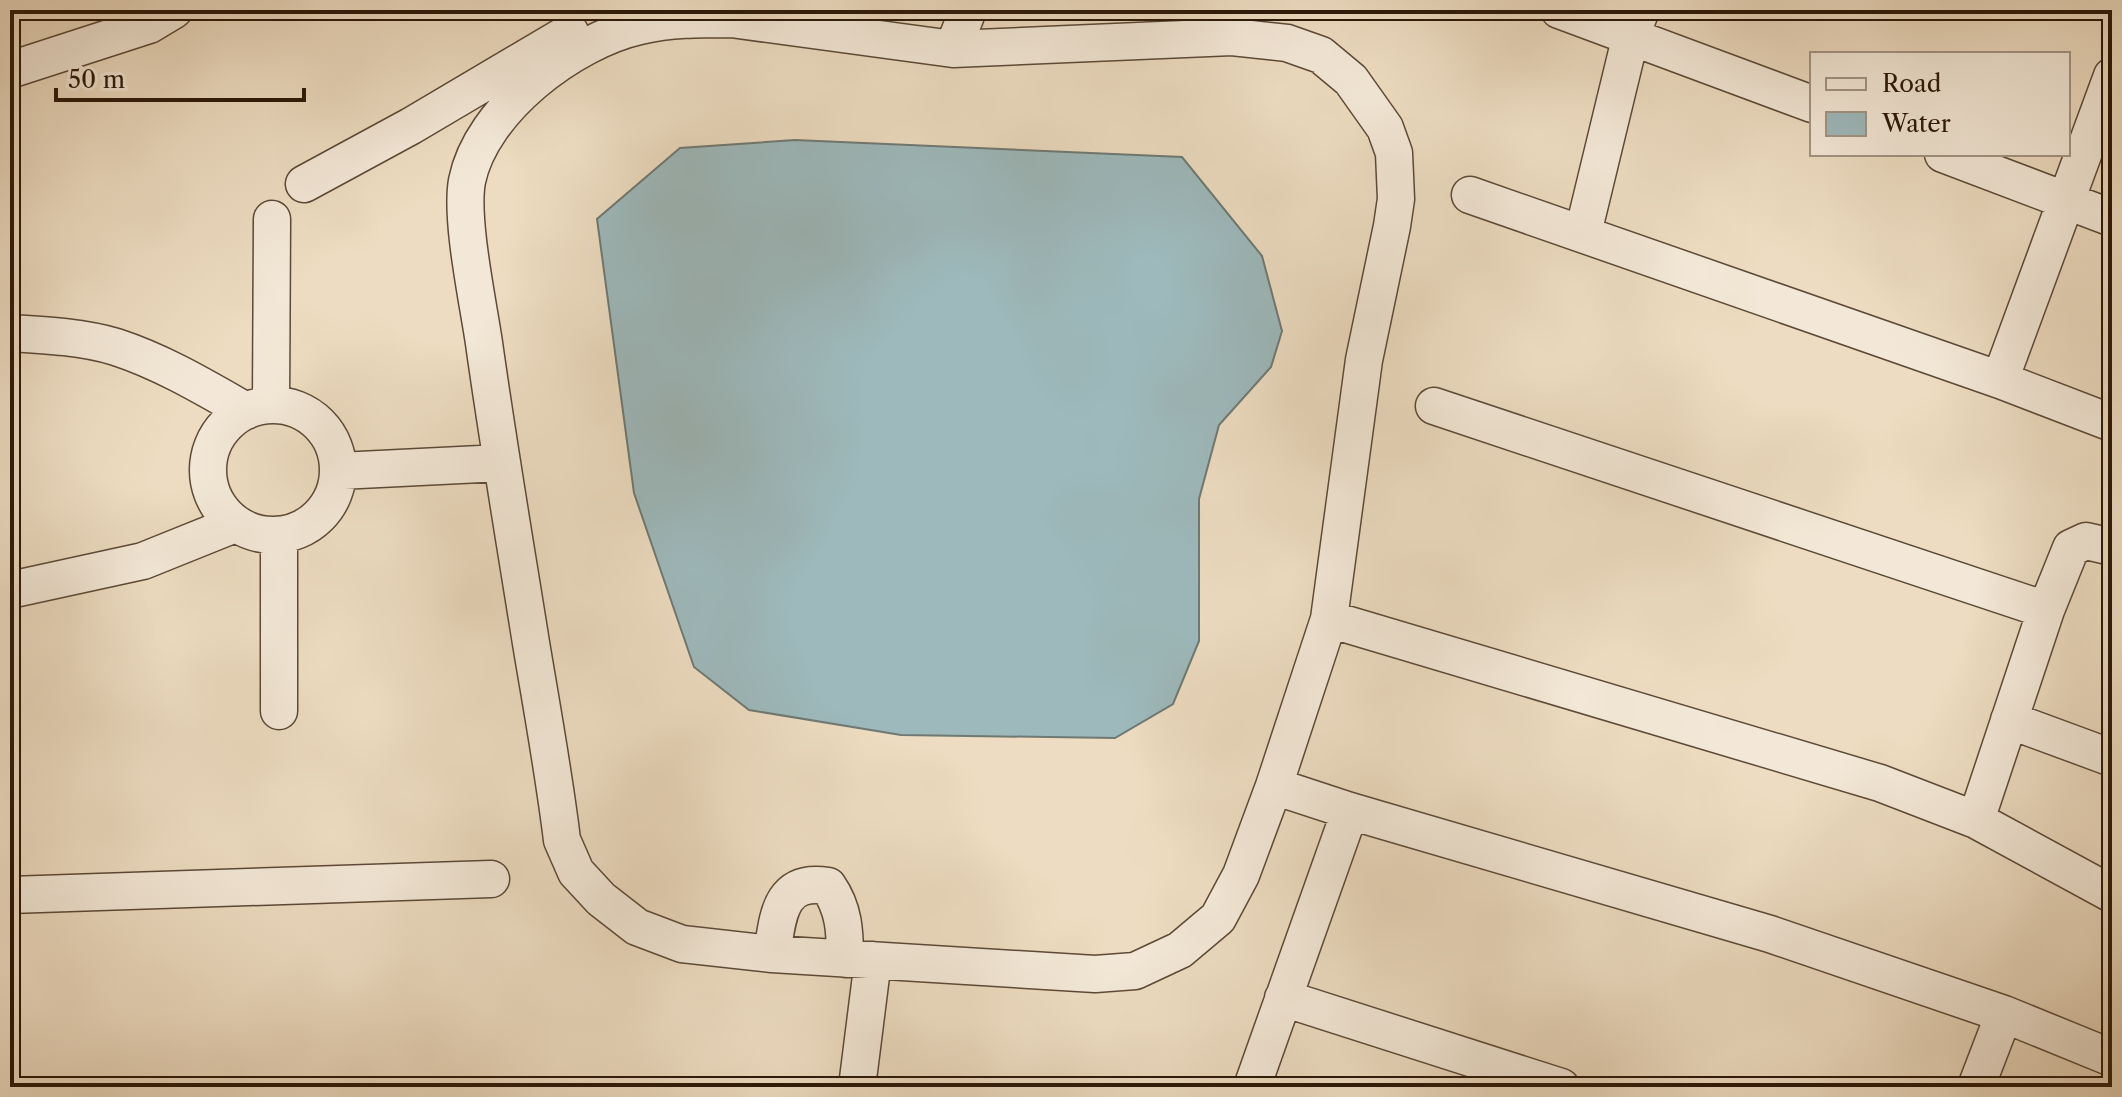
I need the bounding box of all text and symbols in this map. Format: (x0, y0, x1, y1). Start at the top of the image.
scale bar (56, 52, 304, 102)
legend (1810, 52, 2070, 156)
text: 50 m (68, 65, 125, 94)
text: Road (1882, 69, 1942, 98)
text: Water (1881, 109, 1951, 138)

